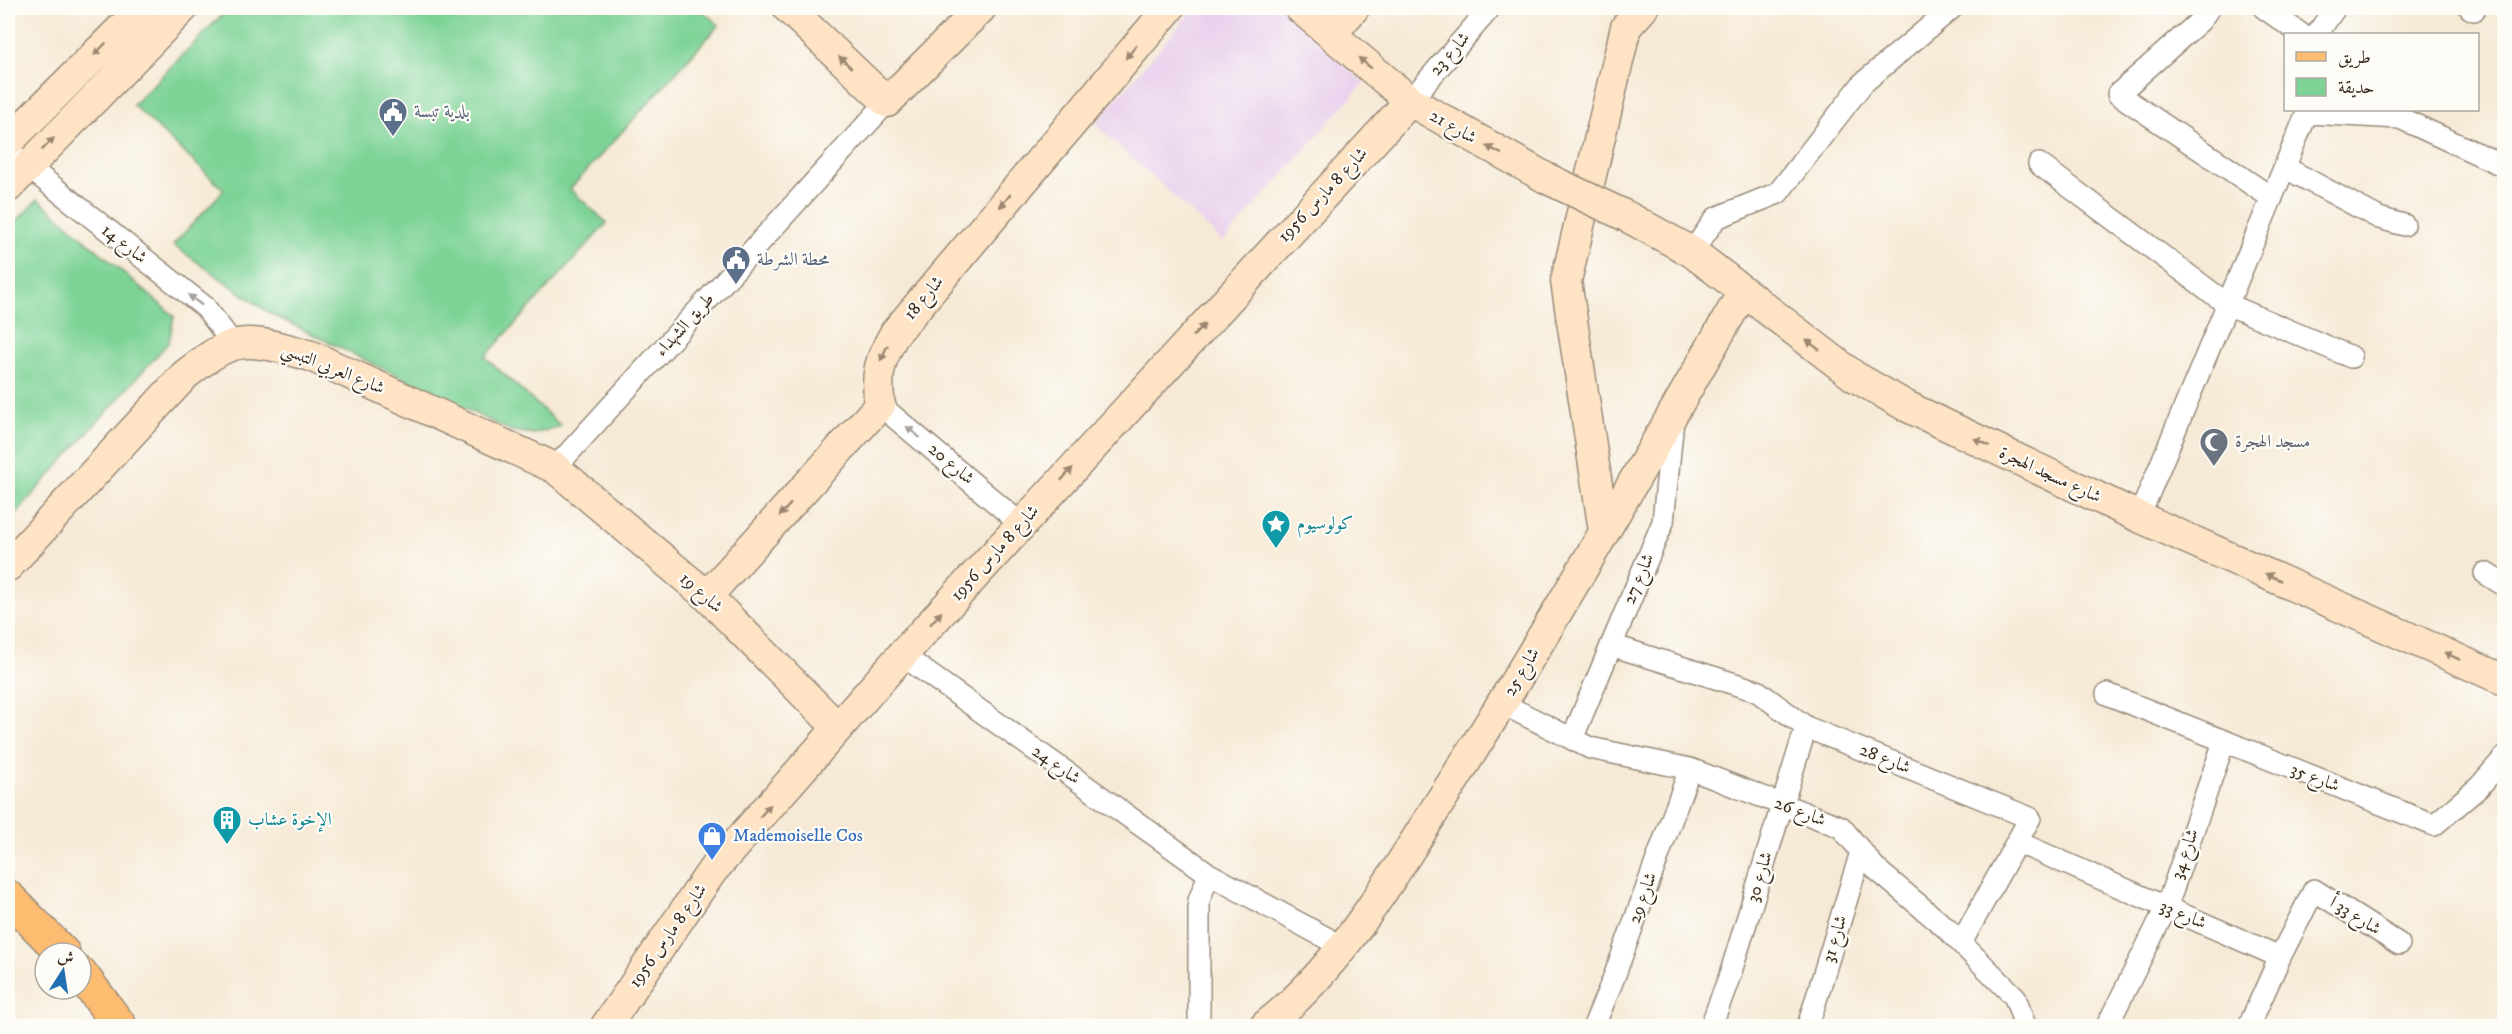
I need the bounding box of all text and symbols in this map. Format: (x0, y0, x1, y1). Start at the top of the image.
street label: شارع 23 (1425, 28, 1477, 82)
legend (2284, 33, 2479, 111)
one-way arrow (93, 42, 108, 56)
one-way arrow (1125, 44, 1138, 60)
text: طريق (2338, 47, 2371, 69)
one-way arrow (838, 56, 853, 69)
one-way arrow (1358, 57, 1373, 70)
text: حديقة (2338, 77, 2374, 99)
public building icon: بلدية تبسة (377, 96, 409, 138)
place label: بلدية تبسة (414, 101, 470, 123)
street label: شارع 21 (1424, 105, 1480, 152)
one-way arrow (40, 138, 54, 152)
street label: شارع 8 مارس 1956 (1273, 143, 1375, 249)
one-way arrow (1486, 145, 1503, 155)
one-way arrow (999, 193, 1012, 208)
street label: شارع 14 (95, 219, 151, 271)
public building icon: محطة الشرطة (720, 244, 752, 286)
place label: محطة الشرطة (757, 249, 829, 271)
street label: شارع 18 (899, 271, 951, 326)
street label: طريق الشهداء (651, 289, 719, 361)
one-way arrow (188, 294, 203, 306)
one-way arrow (1192, 323, 1205, 338)
street label: شارع العربي التبسي (276, 338, 388, 404)
one-way arrow (1806, 339, 1822, 351)
one-way arrow (880, 344, 890, 362)
one-way arrow (906, 426, 921, 439)
mosque icon: مسجد الهجرة (2198, 426, 2230, 468)
place label: مسجد الهجرة (2235, 431, 2310, 453)
street label: شارع 20 (921, 438, 979, 492)
one-way arrow (1973, 438, 1990, 447)
street label: شارع مسجد الهجرة (1994, 442, 2105, 511)
one-way arrow (1060, 467, 1074, 481)
street label: شارع 8 مارس 1956 (946, 500, 1046, 608)
one-way arrow (778, 502, 792, 517)
place icon: كولوسيوم (1260, 508, 1292, 550)
place label: كولوسيوم (1297, 513, 1353, 539)
street label: شارع 27 (1619, 550, 1662, 609)
street label: شارع 19 (673, 568, 727, 620)
one-way arrow (2264, 572, 2282, 582)
one-way arrow (929, 611, 942, 626)
street label: شارع 25 (1499, 644, 1548, 702)
one-way arrow (2443, 651, 2460, 660)
street label: شارع 28 (1855, 739, 1914, 782)
street label: شارع 24 (1026, 740, 1085, 792)
street label: شارع 35 (2286, 759, 2343, 800)
street label: شارع 26 (1770, 792, 1829, 835)
building icon: الإخوة عشاب (211, 804, 243, 846)
one-way arrow (758, 804, 771, 819)
place label: الإخوة عشاب (248, 809, 332, 832)
shop icon: Mademoiselle Cos (696, 820, 728, 862)
place label: Mademoiselle Cos (733, 825, 863, 847)
street label: شارع 34 (2166, 826, 2207, 883)
street label: شارع 30 (1742, 849, 1781, 906)
street label: شارع 29 (1624, 869, 1665, 928)
street label: شارع 8 مارس 1956 (624, 880, 714, 994)
street label: شارع 33 أ (2324, 889, 2386, 943)
street label: شارع 33 (2155, 895, 2210, 937)
street label: شارع 31 (1817, 913, 1855, 966)
north arrow (33, 941, 93, 1001)
text: ش (56, 946, 76, 969)

